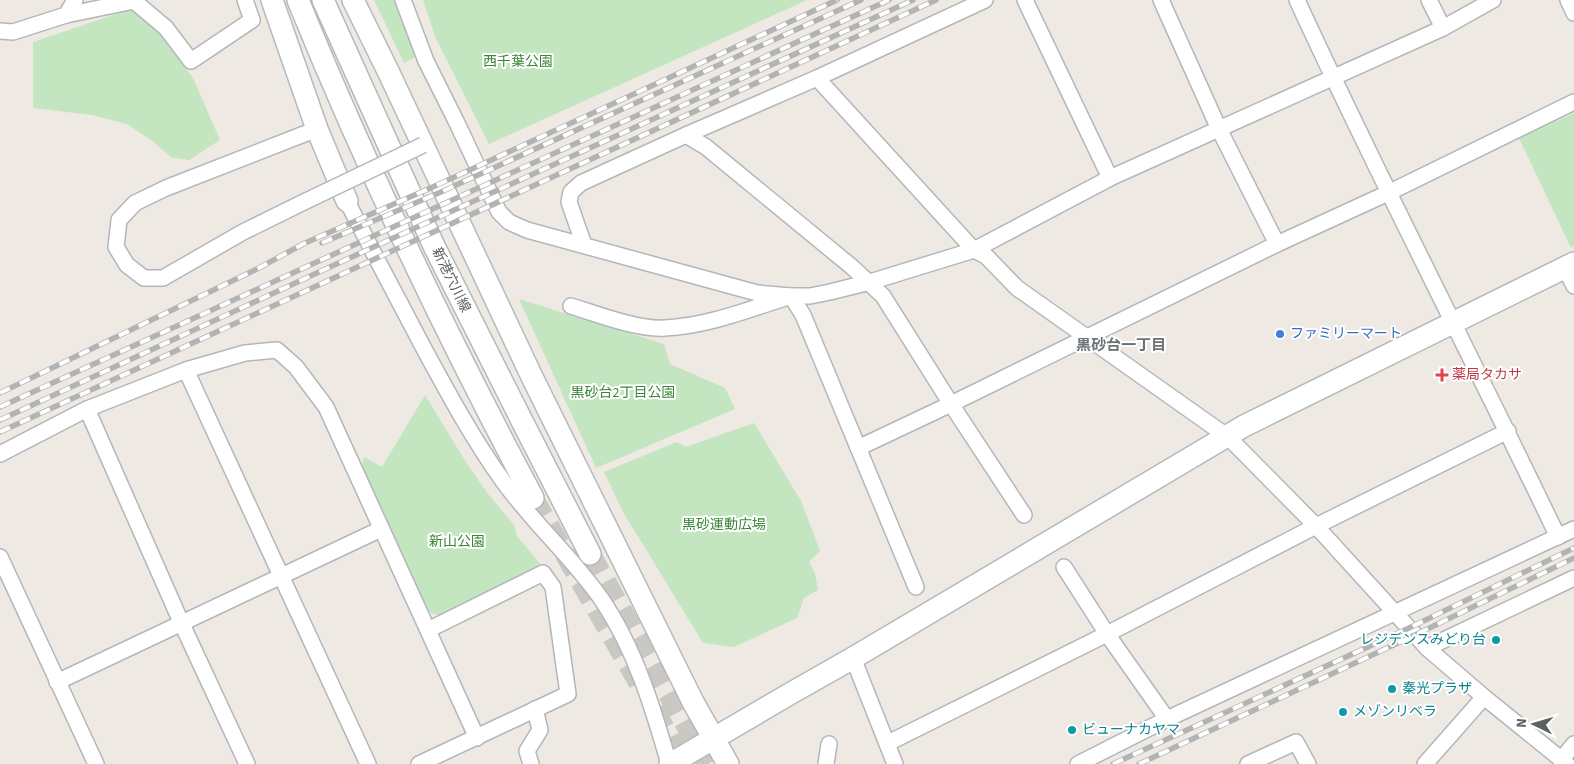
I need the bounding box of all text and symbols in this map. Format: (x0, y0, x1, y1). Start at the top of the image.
park label: 西千葉公園 (483, 52, 553, 72)
street label: 新港穴川線 (427, 244, 475, 316)
place label: ファミリーマート (1290, 324, 1402, 344)
marker: ファミリーマート (1274, 328, 1286, 340)
district label: 黒砂台一丁目 (1076, 335, 1166, 356)
place label: 薬局タカサ (1452, 365, 1522, 385)
marker: 薬局タカサ (1436, 369, 1448, 381)
park label: 黒砂台2丁目公園 (571, 383, 675, 403)
park label: 黒砂運動広場 (682, 515, 766, 535)
park label: 新山公園 (429, 532, 485, 552)
place label: レジデンスみどり台 (1360, 630, 1486, 650)
marker: レジデンスみどり台 (1490, 634, 1502, 646)
place label: 秦光プラザ (1402, 679, 1472, 699)
marker: 秦光プラザ (1386, 683, 1398, 695)
north arrow (1509, 699, 1559, 749)
place label: メゾンリベラ (1353, 702, 1437, 722)
marker: メゾンリベラ (1337, 706, 1349, 718)
text: N (1512, 717, 1532, 728)
place label: ビューナカヤマ (1082, 720, 1180, 740)
marker: ビューナカヤマ (1066, 724, 1078, 736)

